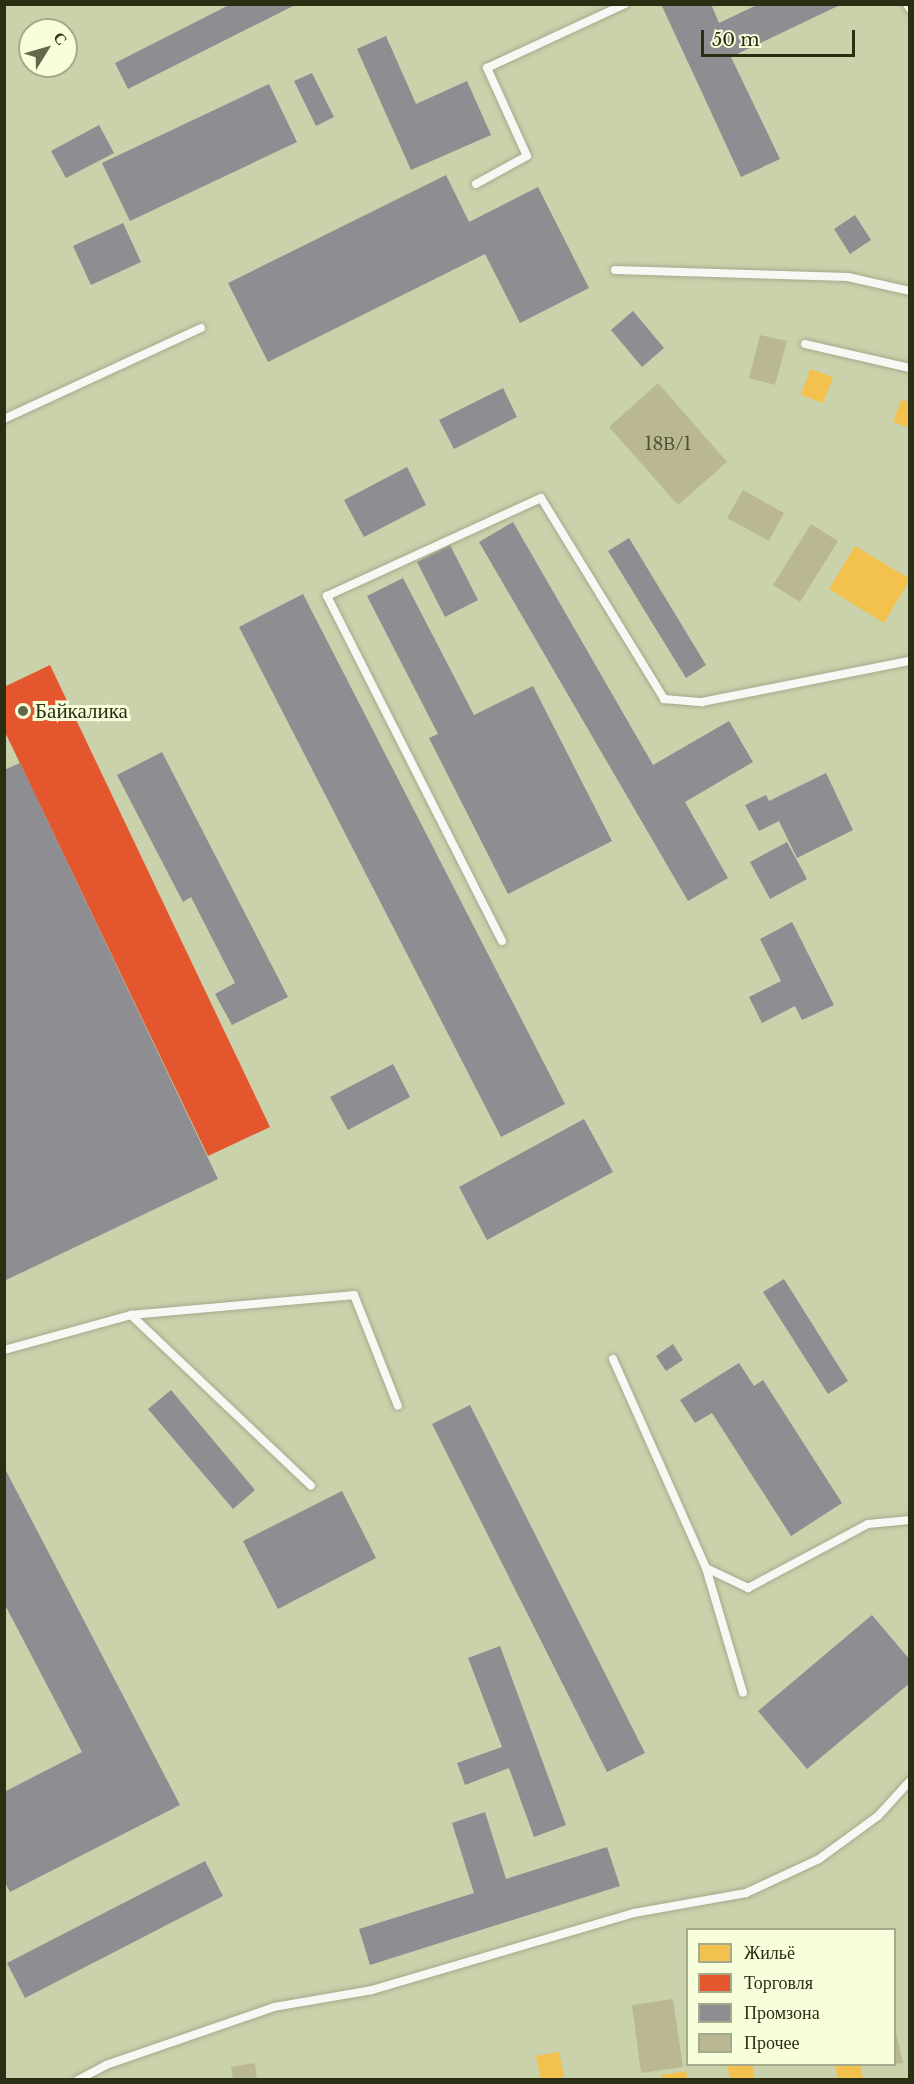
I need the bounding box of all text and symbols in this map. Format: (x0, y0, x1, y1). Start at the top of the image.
north arrow (18, 18, 78, 78)
scale bar (704, 18, 858, 56)
text: С (49, 28, 72, 49)
text: 50 m (712, 29, 760, 51)
house number: 18В/1 (644, 433, 692, 455)
place label: Байкалика (35, 698, 128, 724)
marker: Байкалика (16, 704, 30, 718)
legend (686, 1928, 896, 2066)
text: Жильё (744, 1942, 795, 1964)
text: Торговля (744, 1972, 813, 1994)
text: Промзона (744, 2002, 820, 2024)
text: Прочее (744, 2032, 800, 2054)

